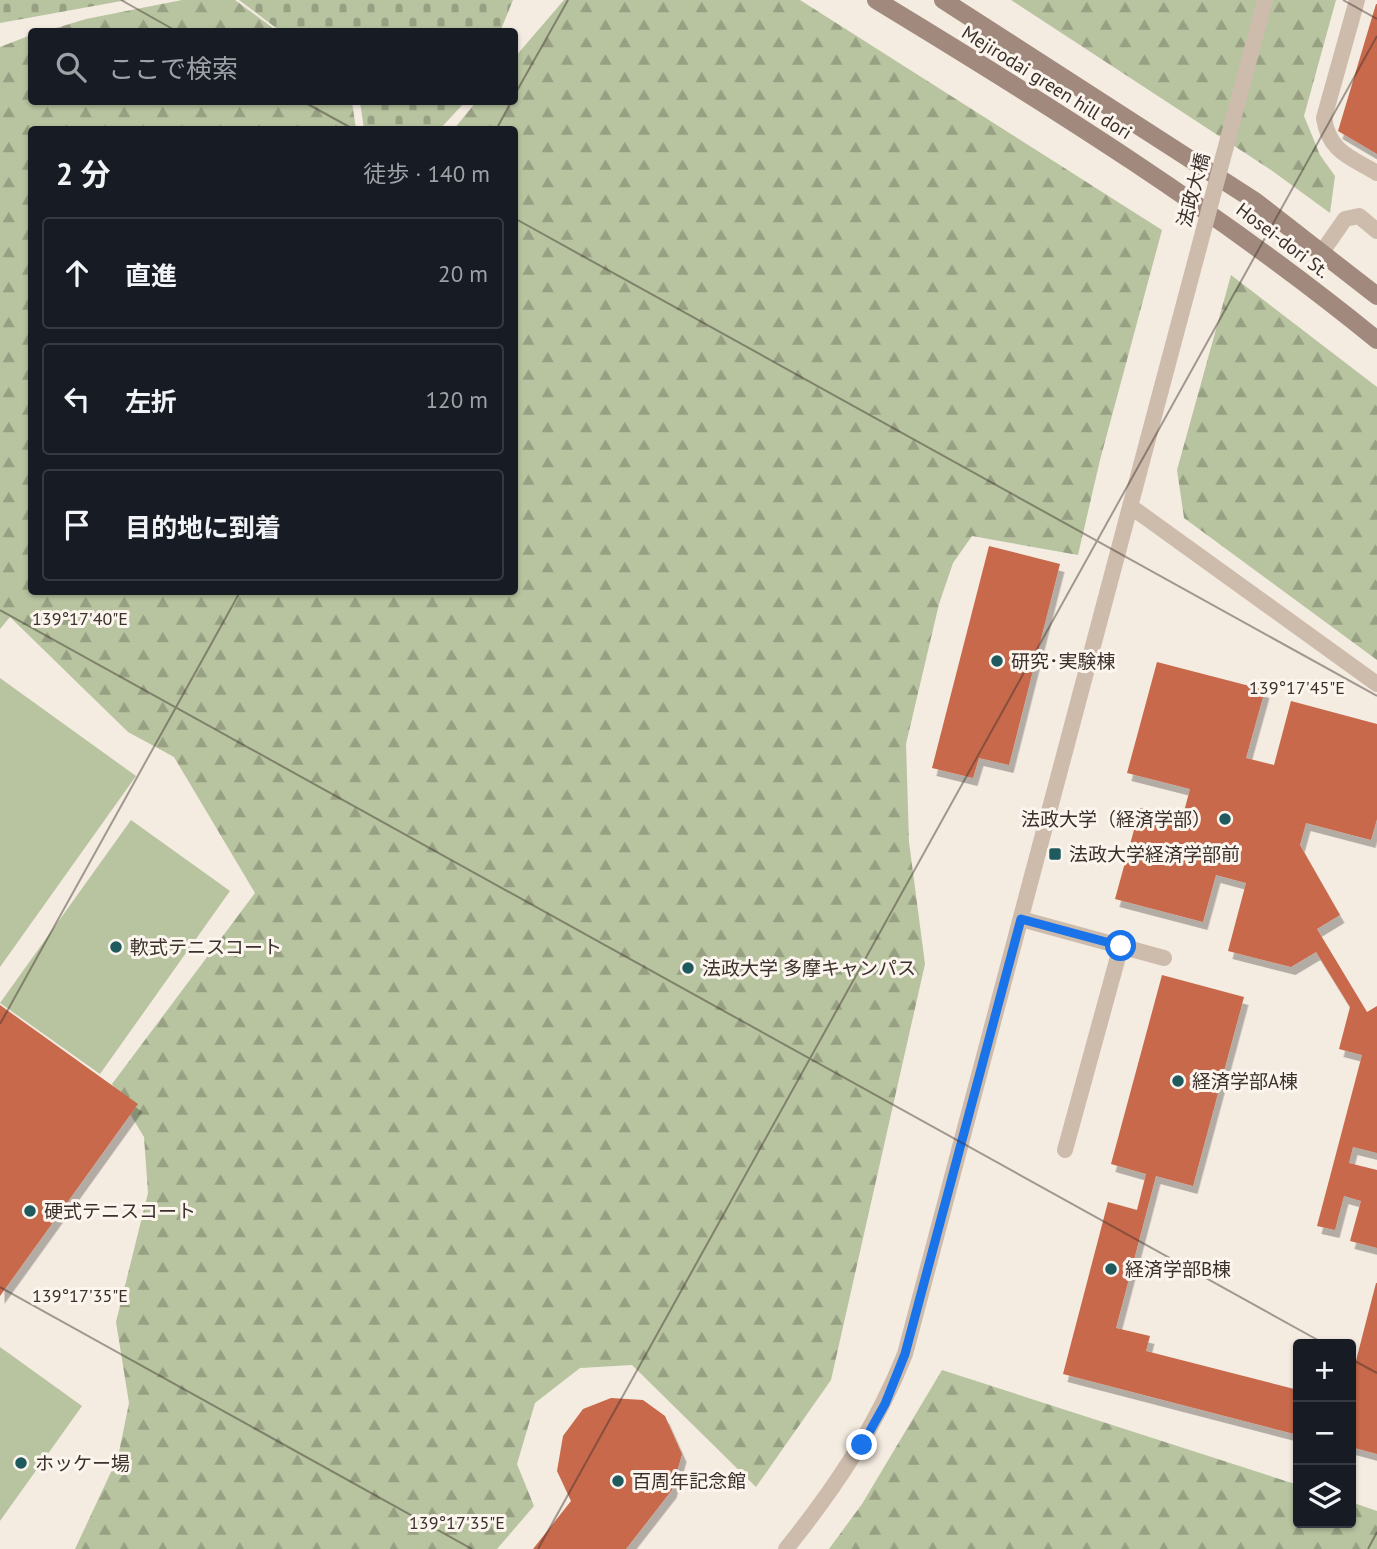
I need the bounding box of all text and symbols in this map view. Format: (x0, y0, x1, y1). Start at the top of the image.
street label: Mejirodai green hill dori (957, 20, 1137, 144)
search box (28, 28, 518, 105)
icon: search (52, 48, 90, 86)
text: ここで検索 (108, 52, 238, 85)
street label: 法政大橋 (1172, 150, 1214, 230)
text: 2 分 (56, 154, 111, 193)
text: 徒歩 · 140 m (363, 159, 490, 188)
street label: Hosei-dori St. (1232, 197, 1334, 283)
icon: ahead (58, 254, 96, 292)
text: 直進 (125, 259, 177, 292)
text: 20 m (438, 259, 488, 288)
icon: left (58, 380, 96, 418)
text: 左折 (125, 385, 177, 418)
text: 120 m (426, 385, 488, 414)
icon: arrive (58, 506, 96, 544)
text: 目的地に到着 (125, 511, 281, 544)
text: 139°17'40"E (32, 607, 128, 630)
place label: 研究･実験棟 (1011, 649, 1116, 673)
marker: 研究･実験棟 (989, 653, 1005, 669)
text: 139°17'45"E (1249, 676, 1345, 699)
place label: 法政大学（経済学部） (1021, 807, 1211, 831)
marker: 法政大学（経済学部） (1217, 811, 1233, 827)
place label: 法政大学経済学部前 (1069, 842, 1240, 866)
marker: 法政大学経済学部前 (1047, 846, 1063, 862)
route start (1105, 930, 1136, 961)
place label: 軟式テニスコート (130, 935, 282, 959)
marker: 軟式テニスコート (108, 939, 124, 955)
place label: 法政大学 多摩キャンパス (702, 956, 916, 980)
marker: 法政大学 多摩キャンパス (680, 960, 696, 976)
place label: 経済学部A棟 (1192, 1069, 1298, 1093)
marker: 経済学部A棟 (1170, 1073, 1186, 1089)
place label: 硬式テニスコート (44, 1199, 196, 1223)
marker: 硬式テニスコート (22, 1203, 38, 1219)
place label: 経済学部B棟 (1125, 1257, 1231, 1281)
marker: 経済学部B棟 (1103, 1261, 1119, 1277)
text: 139°17'35"E (32, 1284, 128, 1307)
map controls (1293, 1339, 1356, 1528)
button: + (1293, 1339, 1356, 1402)
button: − (1293, 1402, 1356, 1465)
route end (846, 1429, 877, 1460)
place label: ホッケー場 (35, 1451, 130, 1475)
marker: ホッケー場 (13, 1455, 29, 1471)
button: layers (1293, 1465, 1356, 1528)
place label: 百周年記念館 (632, 1469, 746, 1493)
marker: 百周年記念館 (610, 1473, 626, 1489)
text: 139°17'35"E (409, 1511, 505, 1534)

